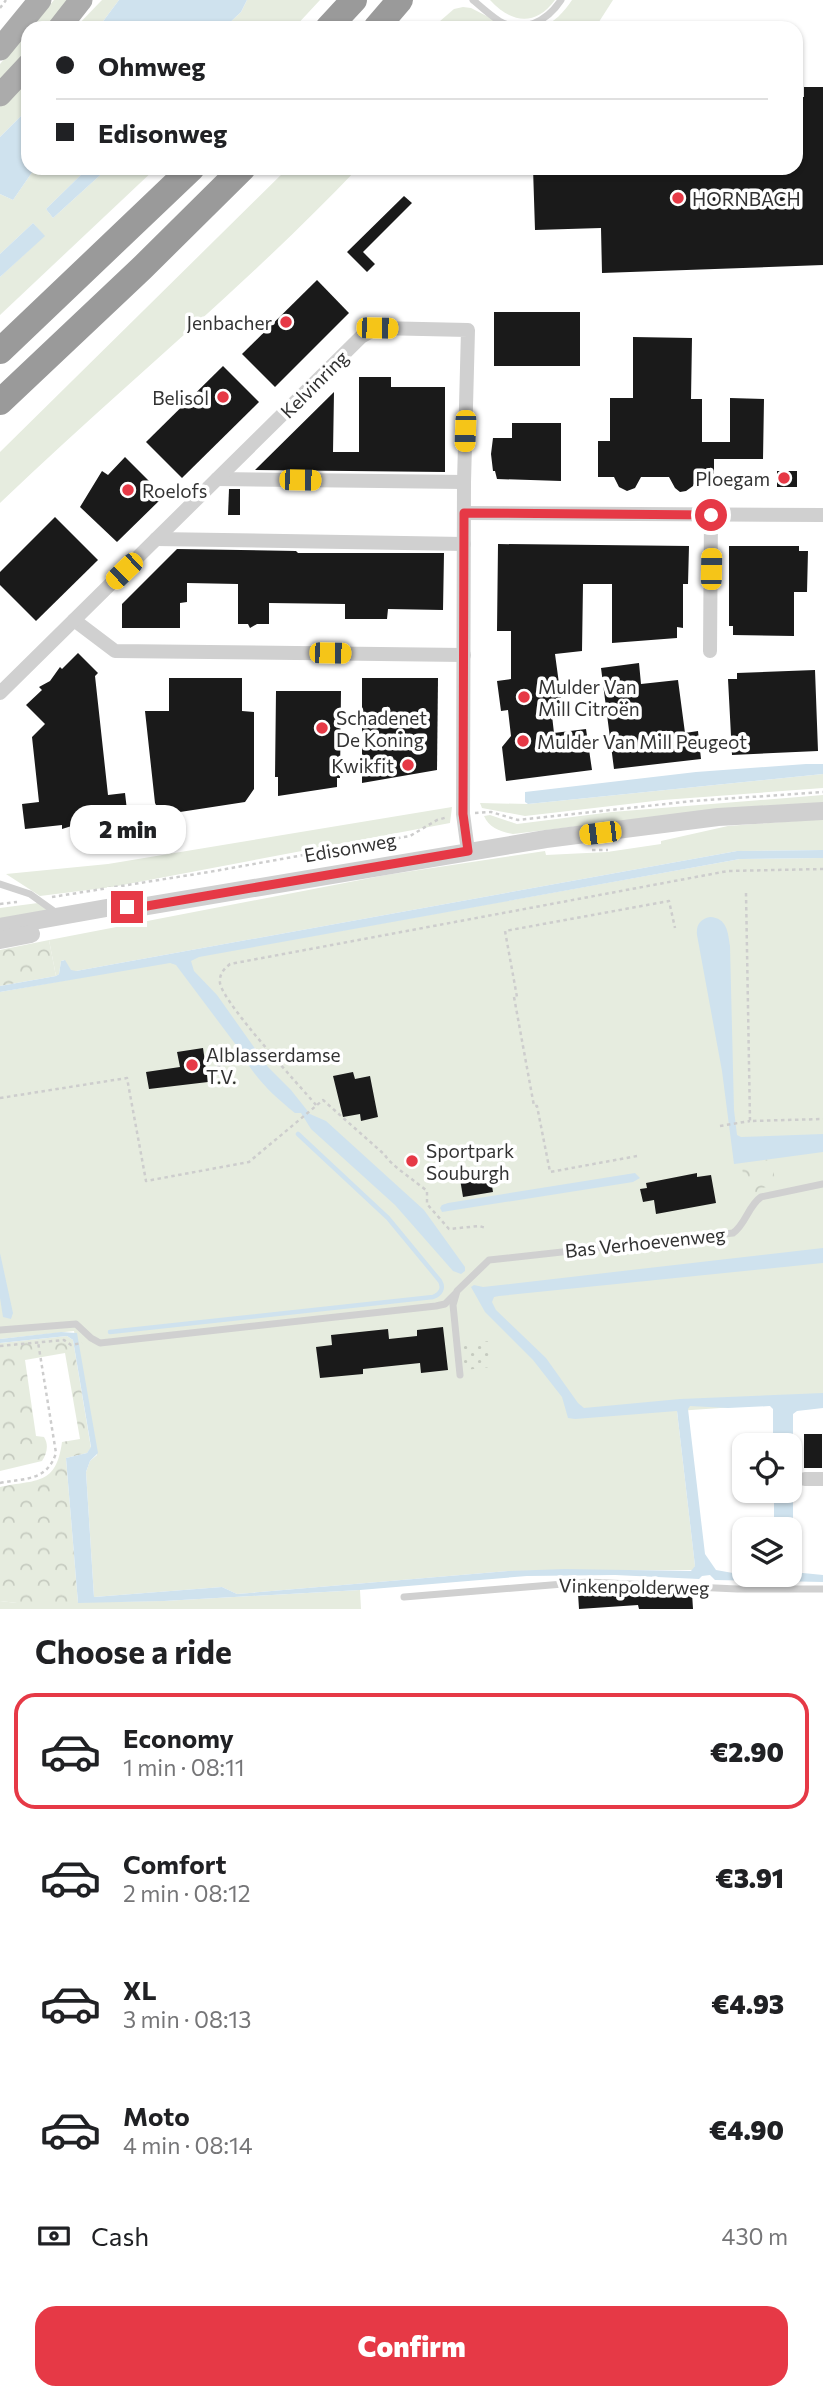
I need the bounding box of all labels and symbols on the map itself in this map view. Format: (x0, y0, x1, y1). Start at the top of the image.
place label: HORNBACH (692, 187, 801, 210)
marker: HORNBACH (670, 190, 686, 206)
place label: Jenbacher (186, 311, 272, 334)
marker: Jenbacher (278, 314, 294, 330)
car (356, 317, 399, 339)
street label: Kelvinring (275, 345, 353, 423)
place label: Belisol (152, 386, 209, 409)
marker: Belisol (215, 389, 231, 405)
car (454, 410, 477, 452)
place label: Ploegam (695, 467, 770, 490)
car (279, 469, 322, 491)
marker: Ploegam (776, 470, 792, 486)
place label: Roelofs (142, 479, 207, 502)
marker: Roelofs (120, 482, 136, 498)
route start (695, 499, 727, 531)
car (701, 548, 722, 590)
car (102, 549, 147, 593)
car (309, 642, 352, 664)
place label: Mulder Van Mill Citroën (538, 675, 640, 720)
marker: Mulder Van Mill Citroën (516, 689, 532, 705)
place label: Schadenet De Koning (336, 706, 427, 751)
marker: Schadenet De Koning (314, 720, 330, 736)
place label: Mulder Van Mill Peugeot (537, 730, 747, 753)
marker: Mulder Van Mill Peugeot (515, 733, 531, 749)
place label: Kwikfit (331, 754, 394, 777)
marker: Kwikfit (400, 757, 416, 773)
callout: 2 min (69, 806, 185, 855)
car (578, 820, 623, 846)
street label: Edisonweg (302, 828, 398, 866)
route end (111, 891, 143, 923)
place label: Alblasserdamse T.V. (206, 1043, 341, 1088)
marker: Alblasserdamse T.V. (184, 1057, 200, 1073)
place label: Sportpark Souburgh (426, 1139, 514, 1184)
marker: Sportpark Souburgh (404, 1153, 420, 1169)
street label: Bas Verhoevenweg (564, 1222, 726, 1262)
street label: Vinkenpolderweg (558, 1573, 710, 1599)

